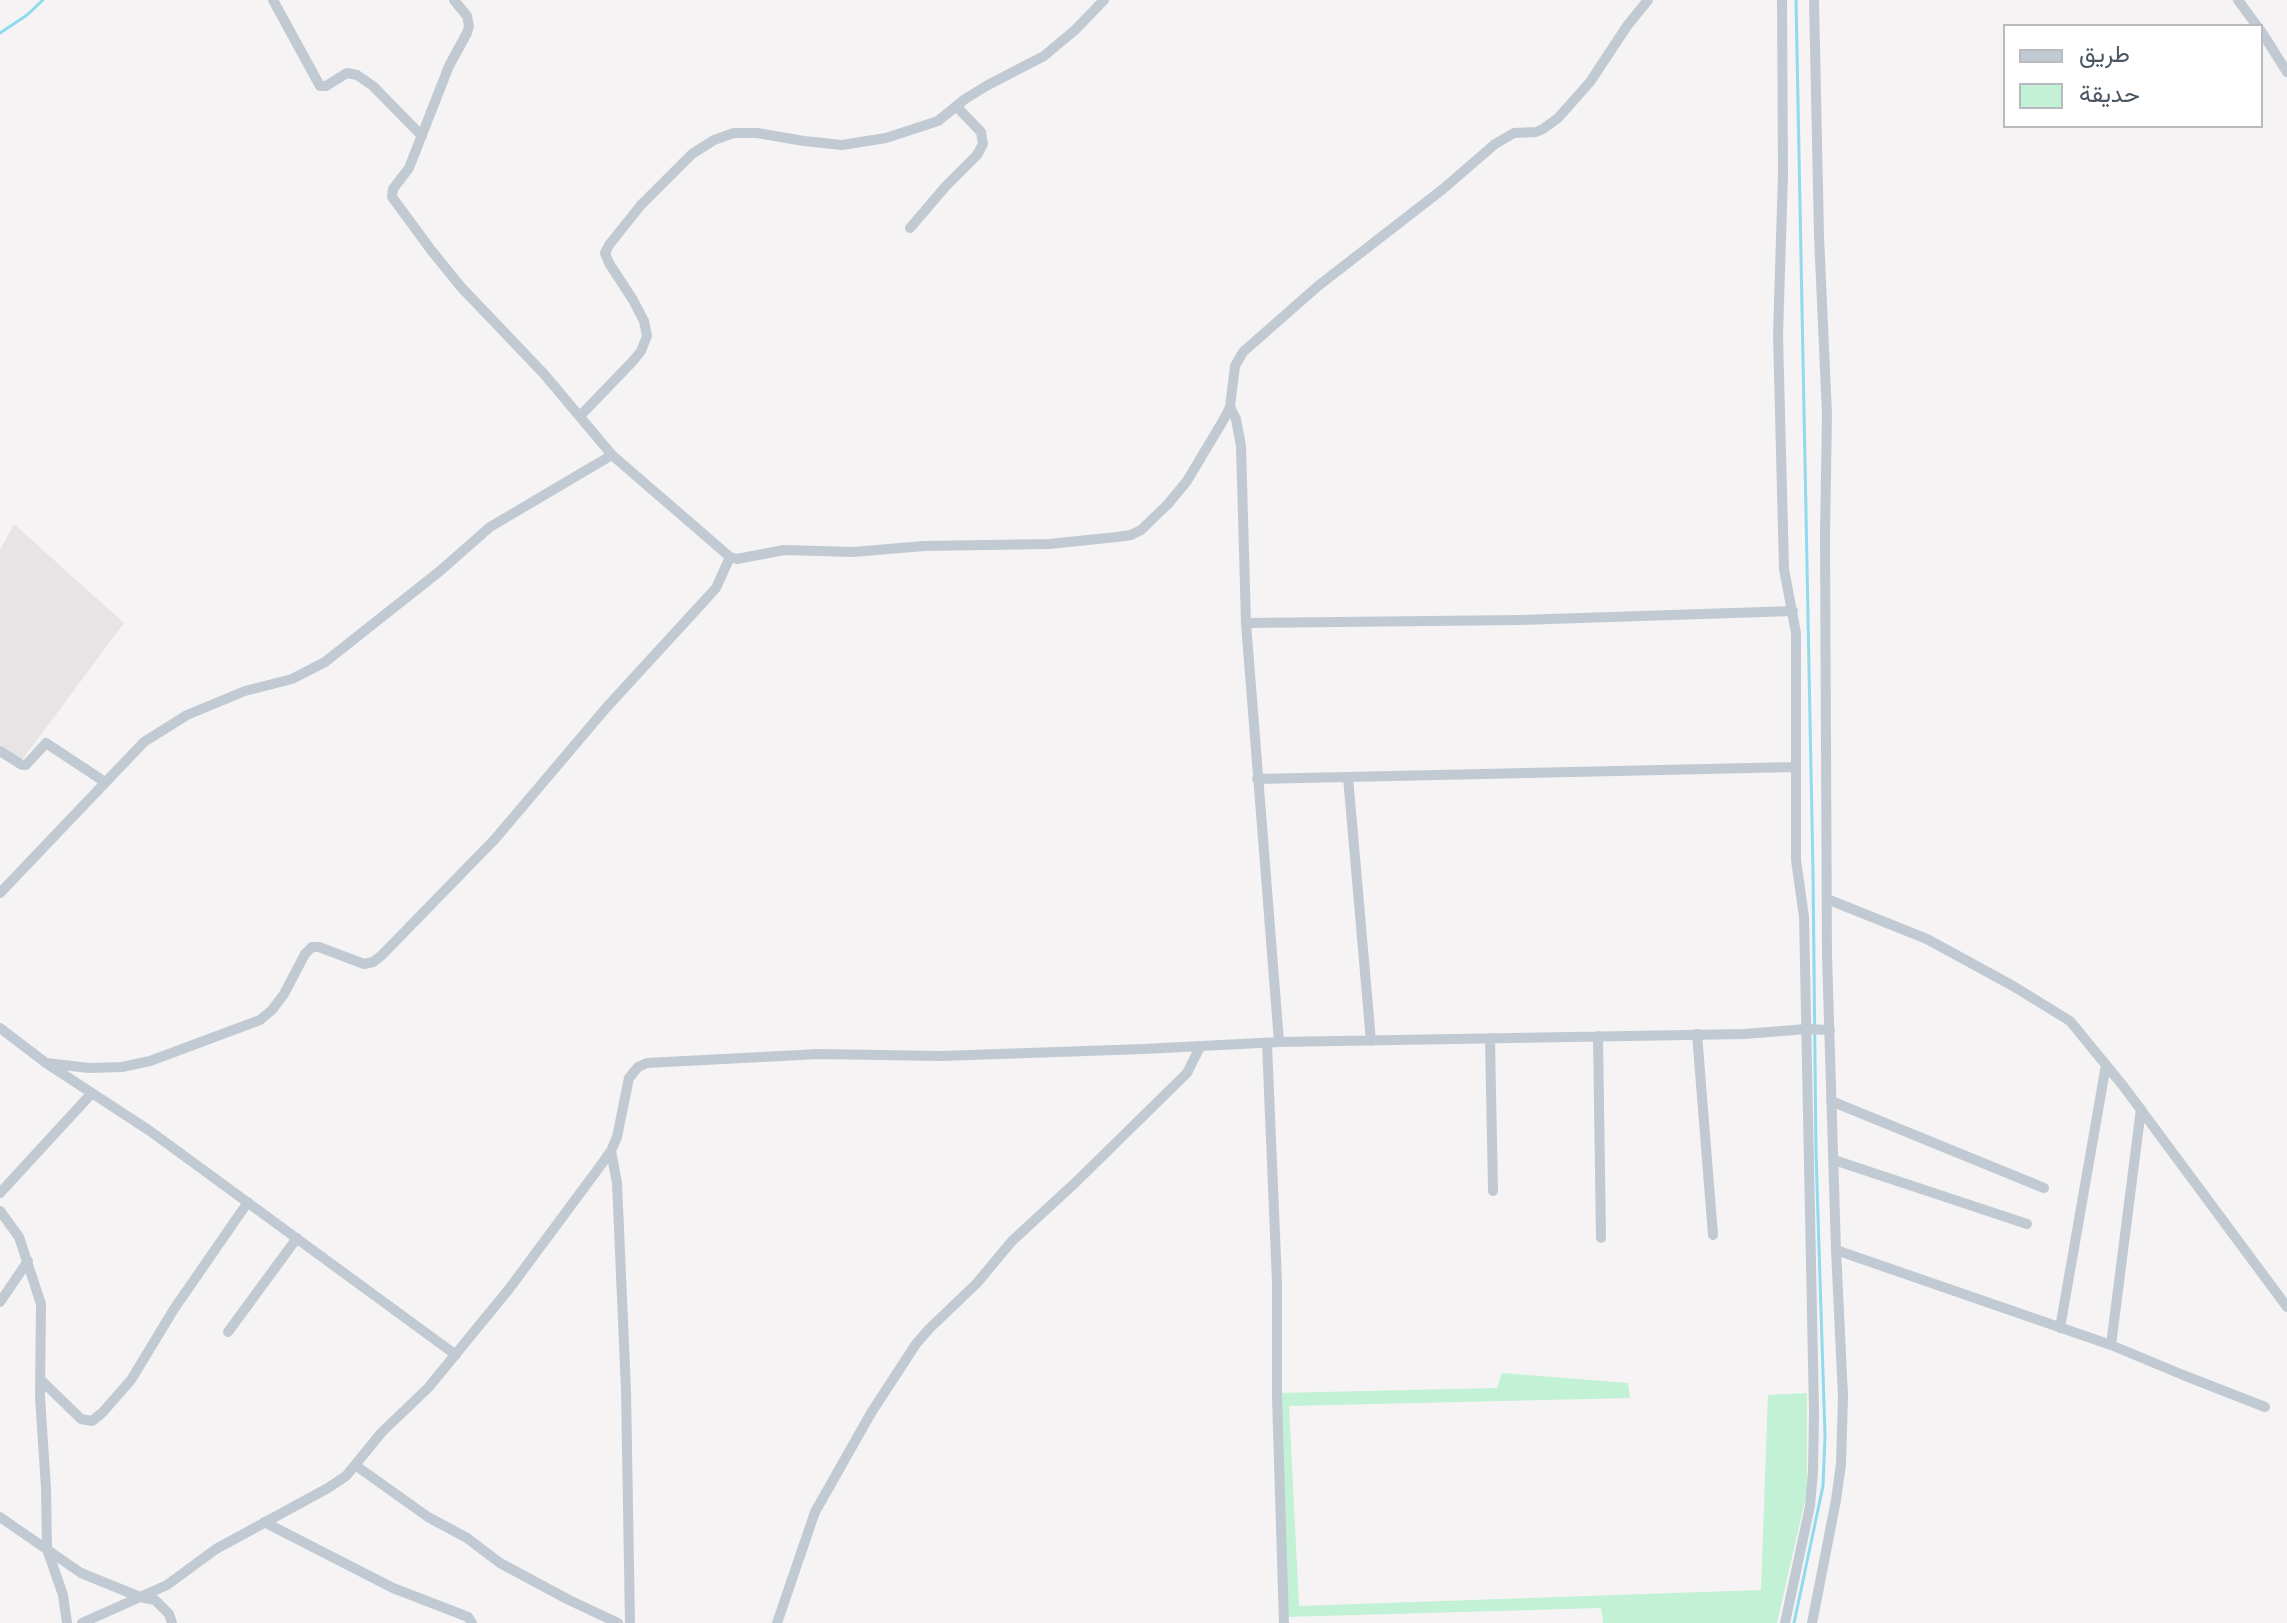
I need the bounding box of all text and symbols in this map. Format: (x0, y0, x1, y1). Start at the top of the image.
legend (2003, 24, 2263, 128)
text: طريق (2079, 38, 2130, 70)
text: حديقة (2079, 78, 2140, 110)

